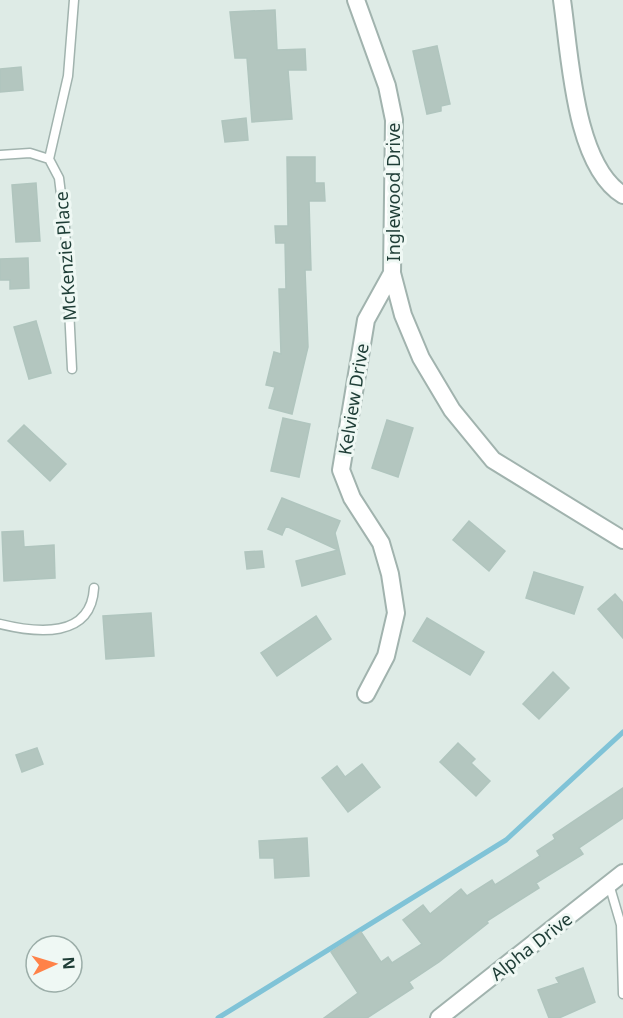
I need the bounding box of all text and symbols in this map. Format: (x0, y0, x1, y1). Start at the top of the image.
street label: Inglewood Drive (381, 123, 405, 261)
street label: McKenzie Place (49, 190, 81, 322)
street label: Kelview Drive (332, 341, 374, 457)
street label: Alpha Drive (485, 906, 577, 986)
north arrow (24, 934, 84, 994)
text: N (58, 956, 80, 970)

